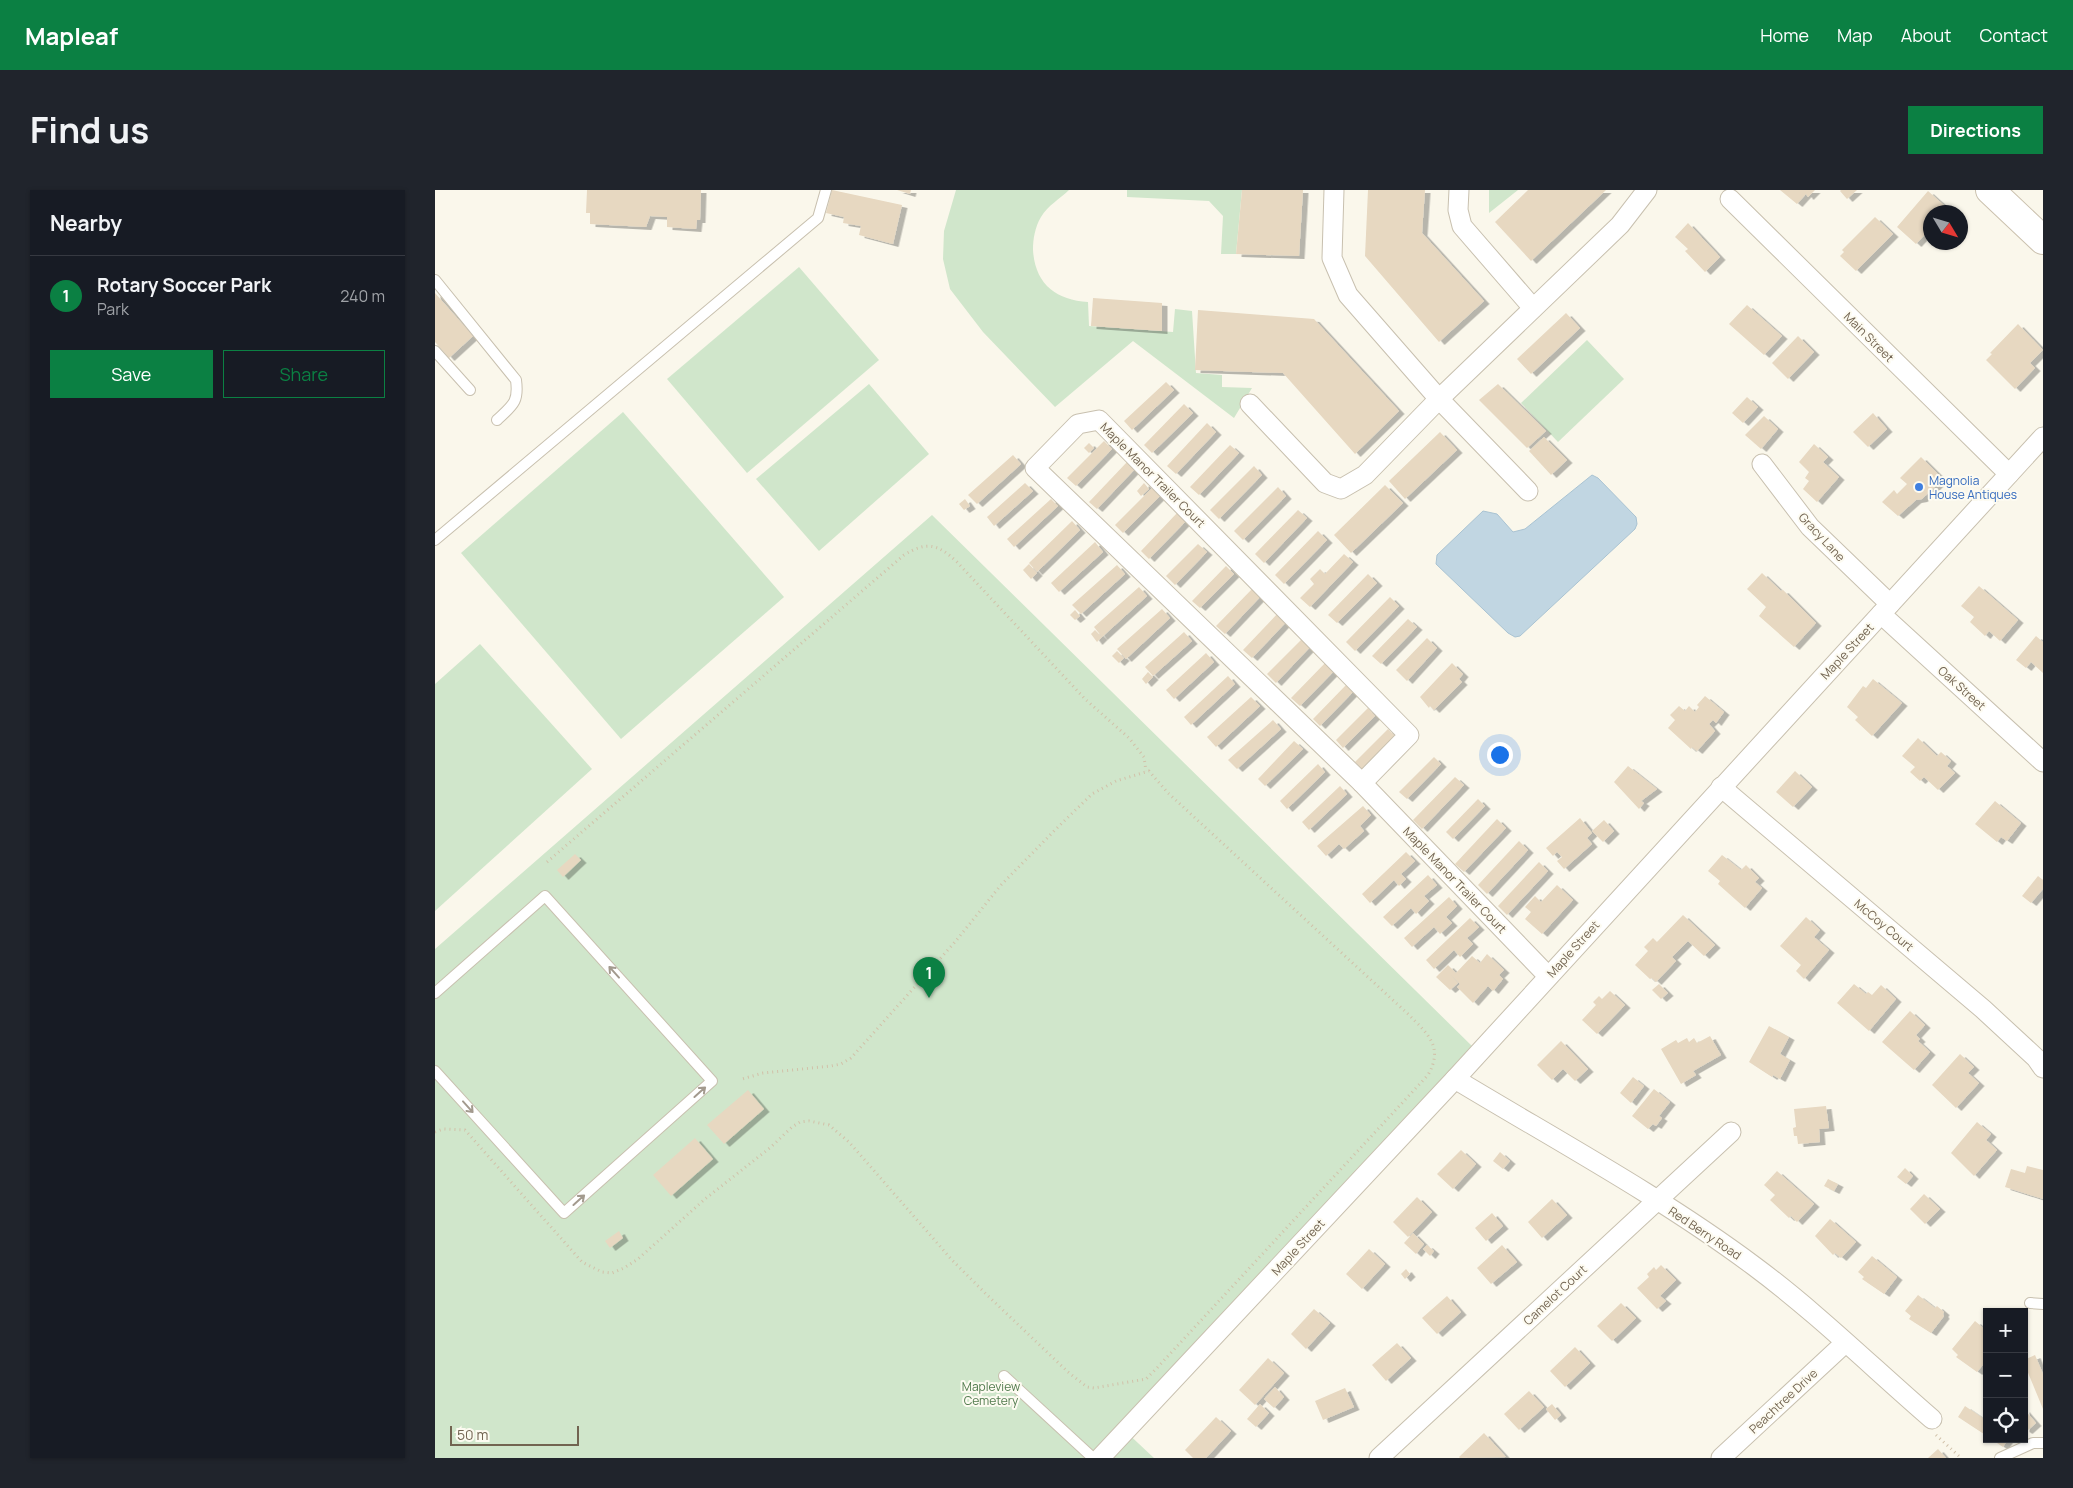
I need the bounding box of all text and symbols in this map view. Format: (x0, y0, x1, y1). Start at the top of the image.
text: Mapleaf (25, 19, 118, 52)
text: Home (1760, 23, 1809, 47)
text: Map (1837, 23, 1873, 47)
text: About (1901, 23, 1951, 47)
text: Contact (1979, 23, 2048, 47)
text: Find us (30, 106, 149, 154)
button: Directions (1908, 106, 2043, 154)
north arrow (1923, 205, 1968, 250)
text: Nearby (50, 209, 122, 237)
text: Rotary Soccer Park (97, 272, 271, 298)
text: 1 (62, 285, 70, 307)
text: 240 m (340, 285, 385, 307)
text: Park (97, 298, 129, 320)
street label: Main Street (1840, 308, 1898, 366)
button: Save (50, 350, 213, 398)
button: Share (223, 350, 385, 398)
street label: Maple Manor Trailer Court (1097, 419, 1209, 531)
place label: Magnolia House Antiques (1929, 472, 2017, 503)
marker: Magnolia House Antiques (1913, 481, 1925, 493)
street label: Gracy Lane (1795, 509, 1849, 565)
street label: Maple Street (1816, 619, 1878, 683)
street label: Oak Street (1934, 662, 1990, 714)
your location (1487, 742, 1513, 768)
street label: Maple Manor Trailer Court (1399, 823, 1511, 937)
street label: McCoy Court (1851, 895, 1918, 955)
street label: Maple Street (1543, 917, 1603, 981)
pin: 1 (913, 957, 945, 998)
one-way arrow (608, 966, 620, 979)
one-way arrow (693, 1086, 706, 1097)
one-way arrow (462, 1100, 474, 1113)
one-way arrow (572, 1194, 585, 1206)
street label: Red Berry Road (1665, 1202, 1745, 1264)
street label: Maple Street (1267, 1215, 1329, 1279)
street label: Camelot Court (1519, 1261, 1591, 1329)
map controls (1983, 1308, 2028, 1443)
button: + (1983, 1308, 2028, 1353)
button: − (1983, 1353, 2028, 1398)
street label: Peachtree Drive (1745, 1365, 1821, 1437)
park label: Mapleview Cemetery (962, 1378, 1020, 1409)
button: locate (1983, 1398, 2028, 1443)
scale bar (450, 1423, 579, 1446)
text: 50 m (457, 1425, 488, 1444)

